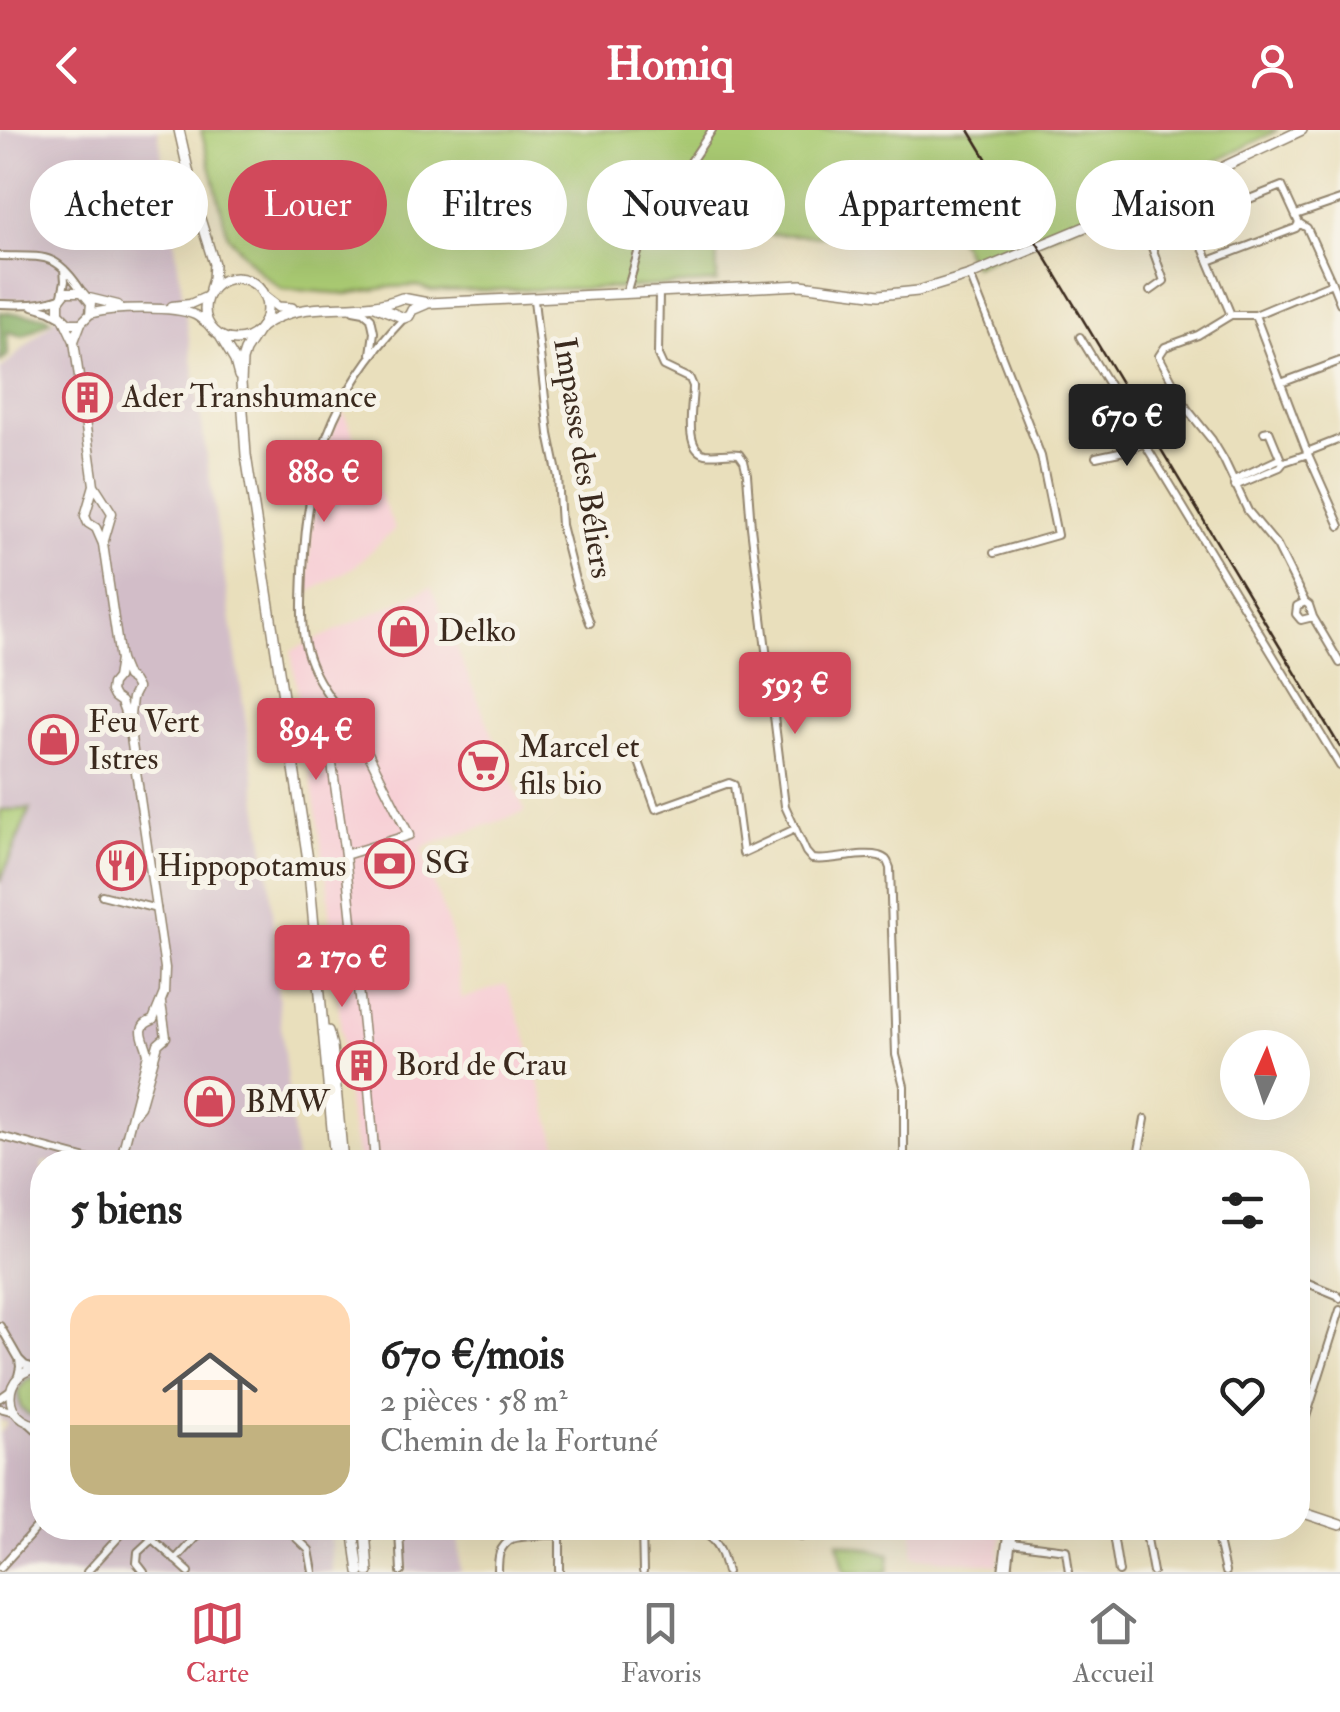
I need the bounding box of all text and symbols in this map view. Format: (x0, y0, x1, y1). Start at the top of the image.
text: Homiq (606, 37, 734, 93)
icon: back (40, 38, 95, 93)
icon: person (1245, 38, 1300, 93)
chip: Acheter (30, 160, 208, 250)
chip: Louer (228, 160, 387, 250)
chip: Filtres (407, 160, 567, 250)
chip: Nouveau (587, 160, 785, 250)
chip: Appartement (805, 160, 1056, 250)
chip: Maison (1076, 160, 1251, 250)
street label: Impasse des Béliers (544, 335, 622, 581)
building icon: Ader Transhumance (61, 371, 113, 423)
place label: Ader Transhumance (121, 377, 377, 417)
pin: 670 € (1057, 384, 1197, 469)
text: 670 € (1091, 396, 1163, 436)
pin: 880 € (254, 440, 394, 525)
text: 880 € (288, 452, 360, 492)
shop icon: Delko (377, 605, 429, 657)
place label: Delko (438, 611, 516, 651)
pin: 593 € (725, 652, 865, 737)
text: 593 € (761, 664, 829, 704)
pin: 894 € (246, 698, 386, 783)
place label: Feu Vert Istres (88, 702, 200, 779)
text: 894 € (279, 710, 353, 750)
shop icon: Feu Vert Istres (27, 714, 79, 766)
place label: Marcel et fils bio (519, 727, 640, 804)
supermarket icon: Marcel et fils bio (458, 739, 510, 791)
bank icon: SG (364, 837, 416, 889)
restaurant icon: Hippopotamus (96, 840, 148, 892)
place label: SG (425, 843, 470, 883)
place label: Hippopotamus (157, 846, 347, 886)
pin: 2 170 € (250, 925, 434, 1010)
text: 2 170 € (297, 937, 387, 977)
north arrow (1220, 1030, 1310, 1120)
map controls (1220, 1030, 1310, 1120)
building icon: Bord de Crau (335, 1039, 387, 1091)
place label: Bord de Crau (396, 1045, 567, 1085)
shop icon: BMW (184, 1076, 236, 1128)
place label: BMW (245, 1082, 331, 1122)
icon: filters (1215, 1183, 1270, 1238)
text: 5 biens (70, 1184, 182, 1236)
text: 670 €/mois (380, 1329, 564, 1381)
icon: home (150, 1335, 270, 1455)
icon: heart (1215, 1368, 1270, 1423)
text: 2 pièces · 58 m² (380, 1381, 567, 1421)
text: Chemin de la Fortuné (380, 1421, 658, 1461)
tab: Carte (186, 1596, 249, 1691)
tab: Favoris (621, 1596, 701, 1691)
tab: Accueil (1073, 1596, 1154, 1691)

